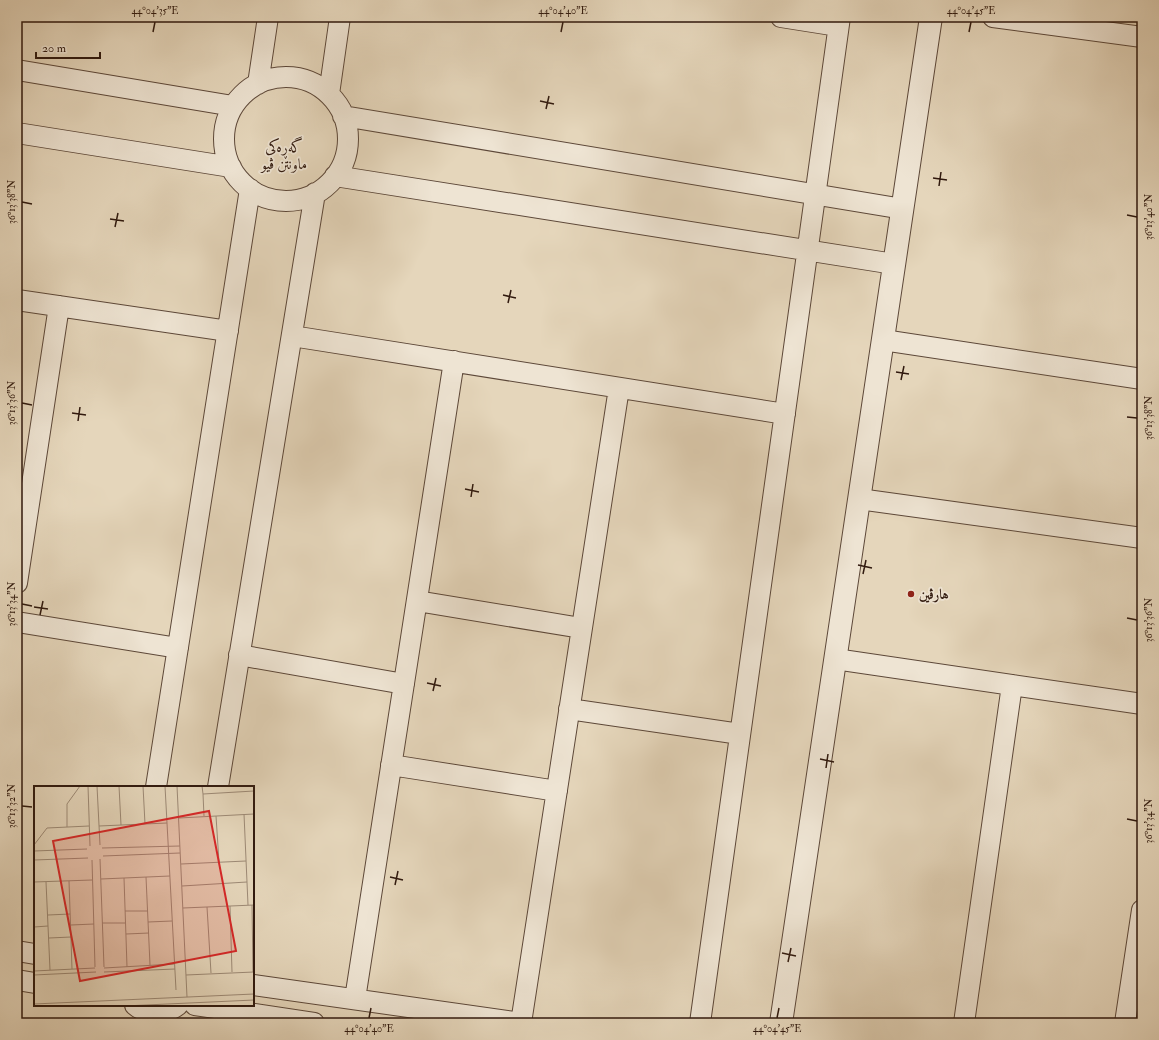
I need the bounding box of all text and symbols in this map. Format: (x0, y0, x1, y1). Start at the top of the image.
text: 44°04'35"E (131, 5, 179, 17)
text: 44°04'40"E (538, 5, 588, 17)
text: 44°04'45"E (947, 5, 995, 17)
scale bar (36, 34, 100, 60)
text: 20 m (42, 41, 67, 56)
district label: گەڕەکی ماونتن ڤیو (259, 136, 307, 174)
text: 36°13'38"N (6, 180, 18, 224)
text: 36°13'40"N (1143, 194, 1155, 240)
text: 36°13'36"N (6, 381, 18, 425)
text: 36°13'38"N (1143, 396, 1155, 440)
text: 36°13'34"N (6, 582, 18, 626)
place label: هارڤين (919, 586, 949, 603)
marker: هارڤين (906, 589, 916, 599)
text: 36°13'36"N (1143, 598, 1155, 642)
text: 36°13'32"N (6, 784, 18, 828)
inset map (34, 786, 254, 1006)
text: 36°13'34"N (1143, 799, 1155, 843)
text: 44°04'40"E (344, 1023, 394, 1035)
text: 44°04'45"E (753, 1023, 801, 1035)

